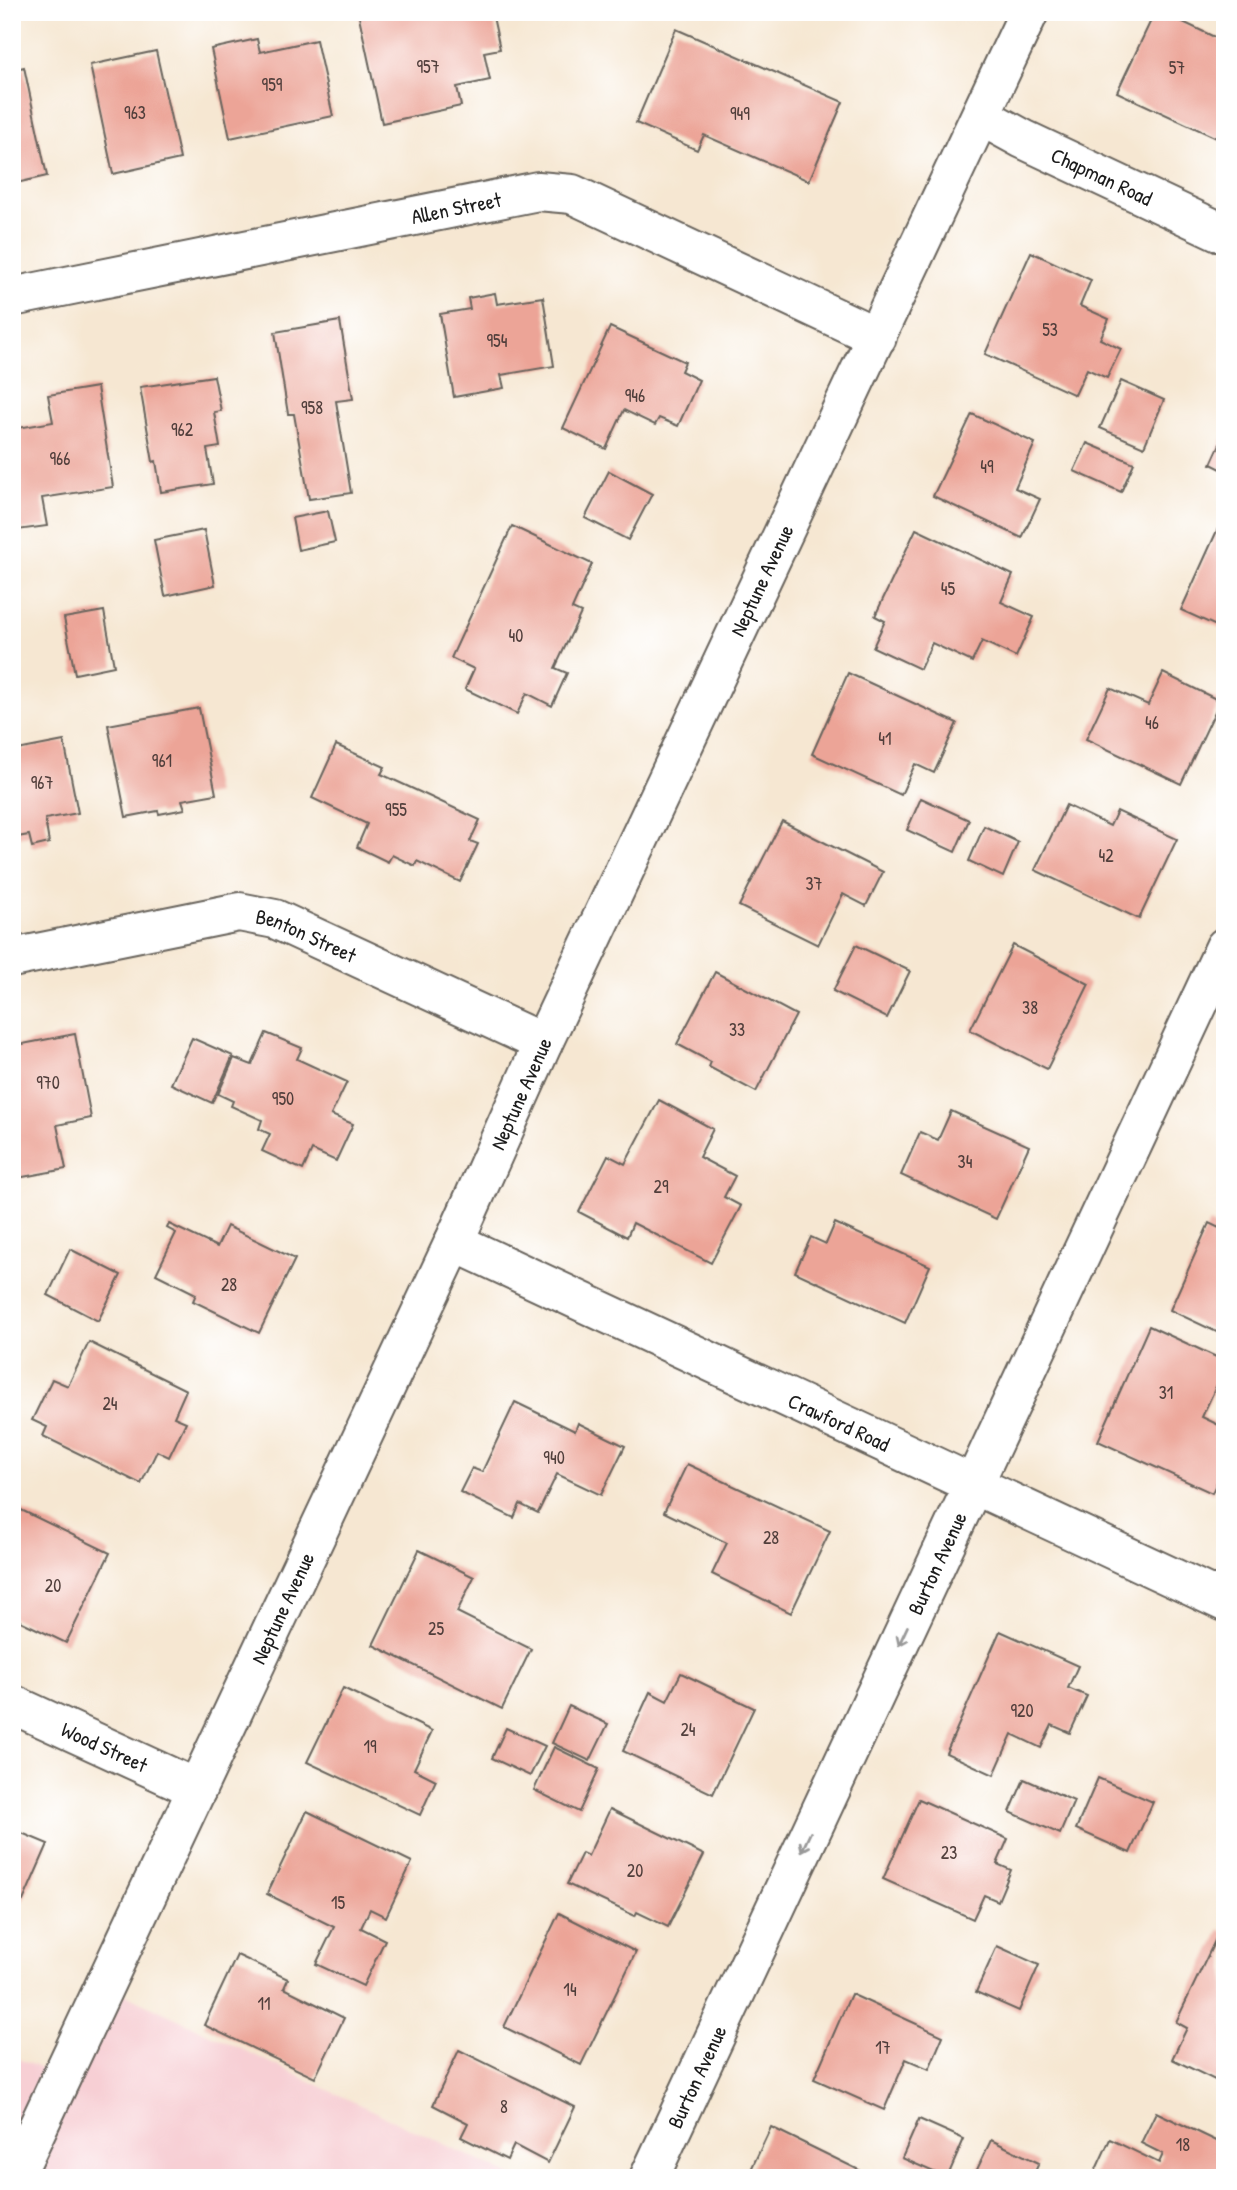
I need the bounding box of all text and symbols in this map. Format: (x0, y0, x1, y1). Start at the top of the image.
house number: 957 (416, 54, 440, 79)
house number: 57 (1169, 55, 1185, 80)
house number: 959 (262, 72, 283, 97)
house number: 963 (124, 100, 146, 125)
house number: 949 (730, 101, 750, 126)
street label: Chapman Road (1046, 140, 1157, 212)
street label: Allen Street (409, 184, 504, 231)
house number: 53 (1042, 317, 1058, 342)
house number: 954 (487, 328, 508, 353)
house number: 946 (625, 383, 645, 408)
house number: 958 (301, 395, 323, 420)
house number: 962 (171, 417, 194, 442)
house number: 966 (50, 446, 70, 471)
house number: 49 (980, 454, 994, 479)
street label: Neptune Avenue (722, 520, 800, 641)
house number: 45 (941, 576, 956, 601)
house number: 40 (509, 623, 523, 648)
house number: 46 (1145, 710, 1159, 735)
house number: 41 (878, 726, 892, 751)
house number: 961 (152, 748, 172, 773)
house number: 967 (31, 770, 53, 795)
house number: 955 (385, 797, 407, 822)
house number: 42 (1098, 843, 1114, 868)
house number: 37 (806, 871, 823, 896)
street label: Benton Street (254, 901, 362, 970)
house number: 38 (1022, 995, 1038, 1020)
house number: 33 (729, 1017, 745, 1042)
street label: Neptune Avenue (483, 1032, 558, 1154)
house number: 970 (36, 1070, 60, 1095)
house number: 950 (272, 1086, 294, 1111)
house number: 34 (958, 1149, 973, 1174)
house number: 29 (653, 1174, 669, 1199)
house number: 28 (221, 1272, 237, 1297)
house number: 31 (1159, 1380, 1173, 1405)
street label: Crawford Road (783, 1386, 895, 1458)
house number: 24 (102, 1391, 118, 1416)
house number: 940 (543, 1445, 565, 1470)
street label: Burton Avenue (900, 1507, 973, 1619)
house number: 28 (763, 1525, 779, 1550)
street label: Neptune Avenue (243, 1547, 321, 1668)
house number: 20 (45, 1573, 61, 1598)
house number: 25 (428, 1616, 444, 1641)
one-way arrow (896, 1624, 909, 1646)
house number: 920 (1010, 1698, 1034, 1723)
street label: Wood Street (57, 1714, 153, 1779)
house number: 24 (680, 1717, 696, 1742)
house number: 19 (363, 1734, 377, 1759)
one-way arrow (799, 1831, 813, 1852)
house number: 23 (941, 1840, 957, 1865)
house number: 20 (627, 1858, 643, 1883)
house number: 15 (331, 1890, 345, 1915)
house number: 14 (563, 1977, 577, 2002)
house number: 11 (257, 1991, 271, 2016)
street label: Burton Avenue (660, 2020, 733, 2133)
house number: 17 (875, 2035, 891, 2060)
house number: 8 (500, 2094, 508, 2119)
house number: 18 (1176, 2132, 1190, 2157)

